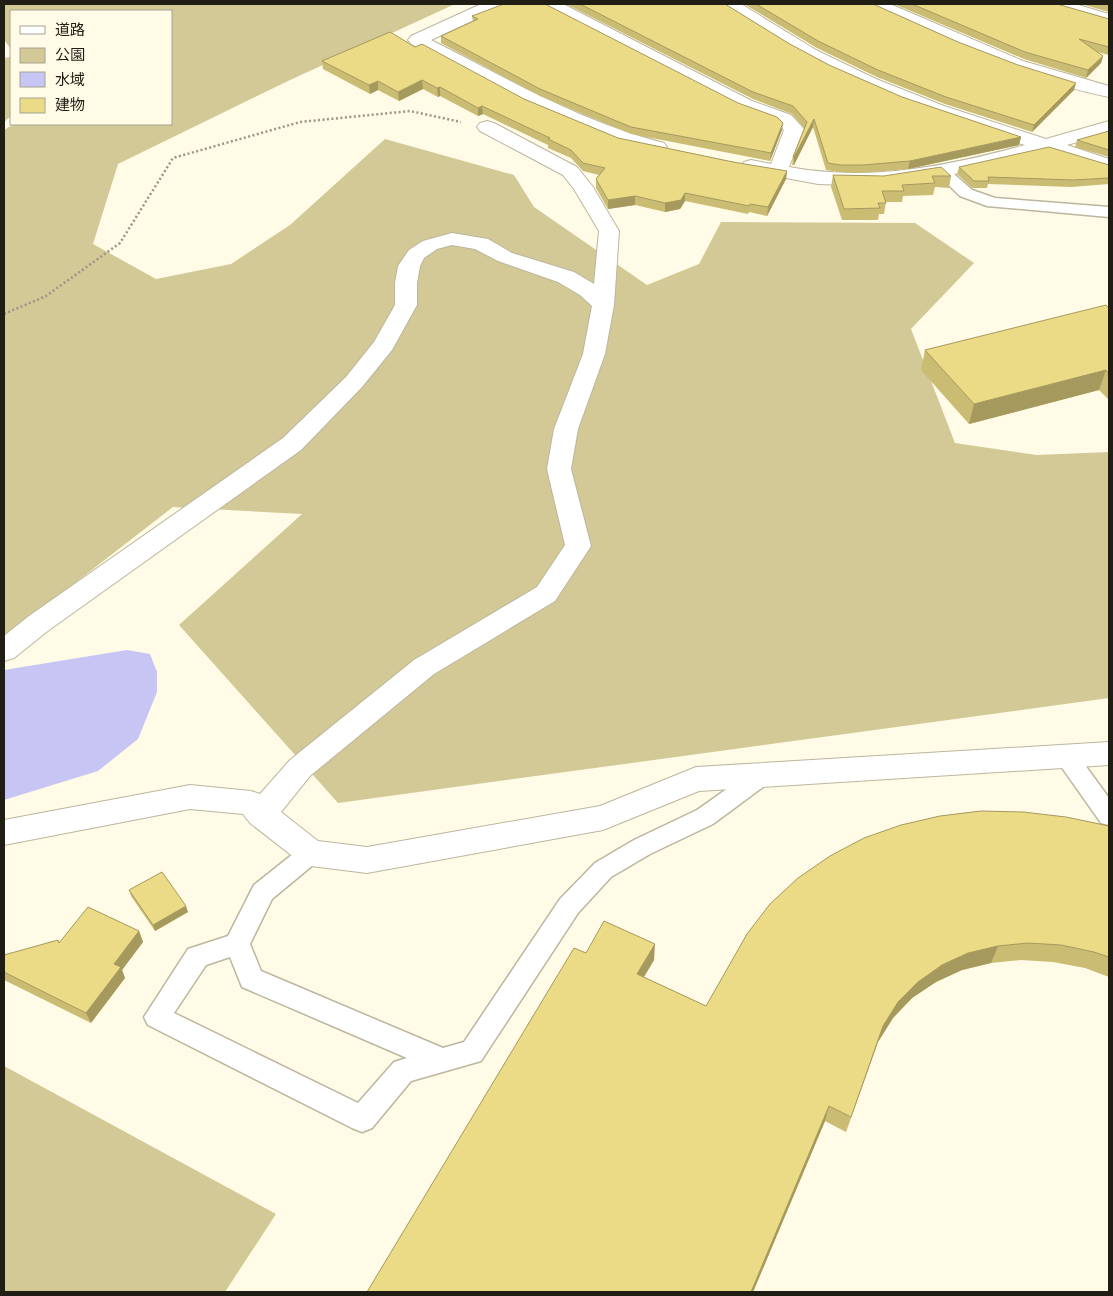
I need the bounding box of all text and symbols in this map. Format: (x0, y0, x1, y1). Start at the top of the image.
legend (10, 10, 172, 125)
text: 道路 (55, 18, 85, 41)
text: 公園 (55, 43, 85, 66)
text: 水域 (55, 68, 85, 91)
text: 建物 (55, 93, 85, 116)

